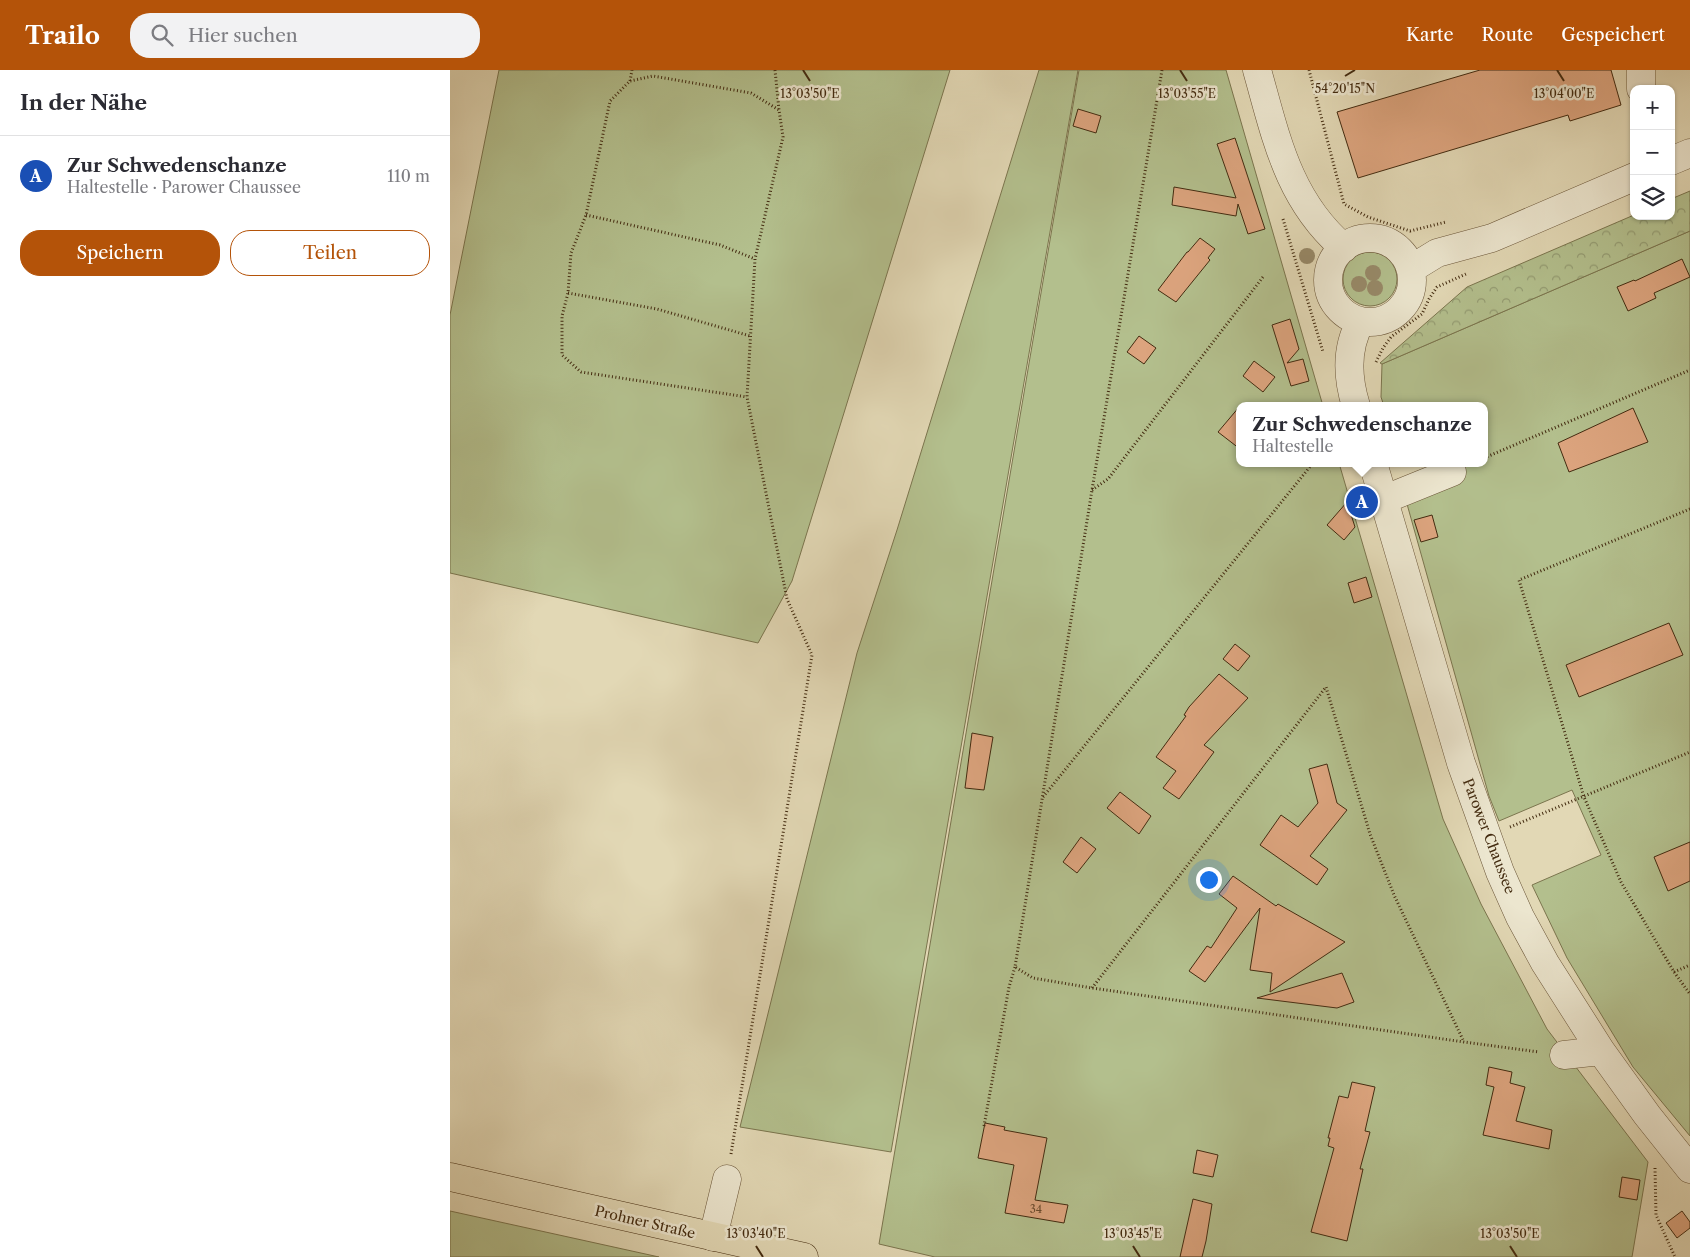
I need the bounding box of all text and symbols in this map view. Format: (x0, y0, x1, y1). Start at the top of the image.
search box (130, 13, 480, 58)
text: Trailo (25, 21, 100, 50)
icon: search (148, 21, 176, 49)
text: Hier suchen (188, 24, 298, 47)
text: Karte (1406, 24, 1454, 46)
text: Route (1482, 24, 1533, 46)
text: Gespeichert (1561, 24, 1665, 46)
text: 54°20'15"N (1315, 81, 1375, 96)
map controls (1630, 85, 1675, 220)
button: + (1630, 85, 1675, 130)
text: 13°03'50"E (780, 86, 840, 101)
text: 13°03'55"E (1158, 86, 1216, 101)
text: 13°04'00"E (1534, 86, 1594, 101)
text: In der Nähe (20, 90, 147, 115)
button: − (1630, 130, 1675, 175)
text: Zur Schwedenschanze (67, 154, 287, 177)
text: A (30, 166, 42, 186)
text: 110 m (387, 166, 430, 186)
button: layers (1630, 175, 1675, 220)
text: Haltestelle · Parower Chaussee (67, 177, 301, 197)
button: Speichern (20, 230, 220, 276)
button: Teilen (230, 230, 430, 276)
popup (1236, 402, 1488, 467)
text: Zur Schwedenschanze (1252, 413, 1472, 436)
text: Haltestelle (1252, 436, 1334, 456)
pin: A (1346, 483, 1378, 521)
street label: Parower Chaussee (1459, 776, 1519, 896)
your location (1196, 867, 1222, 893)
street label: Prohner Straße (593, 1202, 697, 1242)
house number: 34 (1030, 1202, 1042, 1216)
text: 13°03'40"E (726, 1226, 786, 1241)
text: 13°03'45"E (1104, 1226, 1162, 1241)
text: 13°03'50"E (1480, 1226, 1540, 1241)

